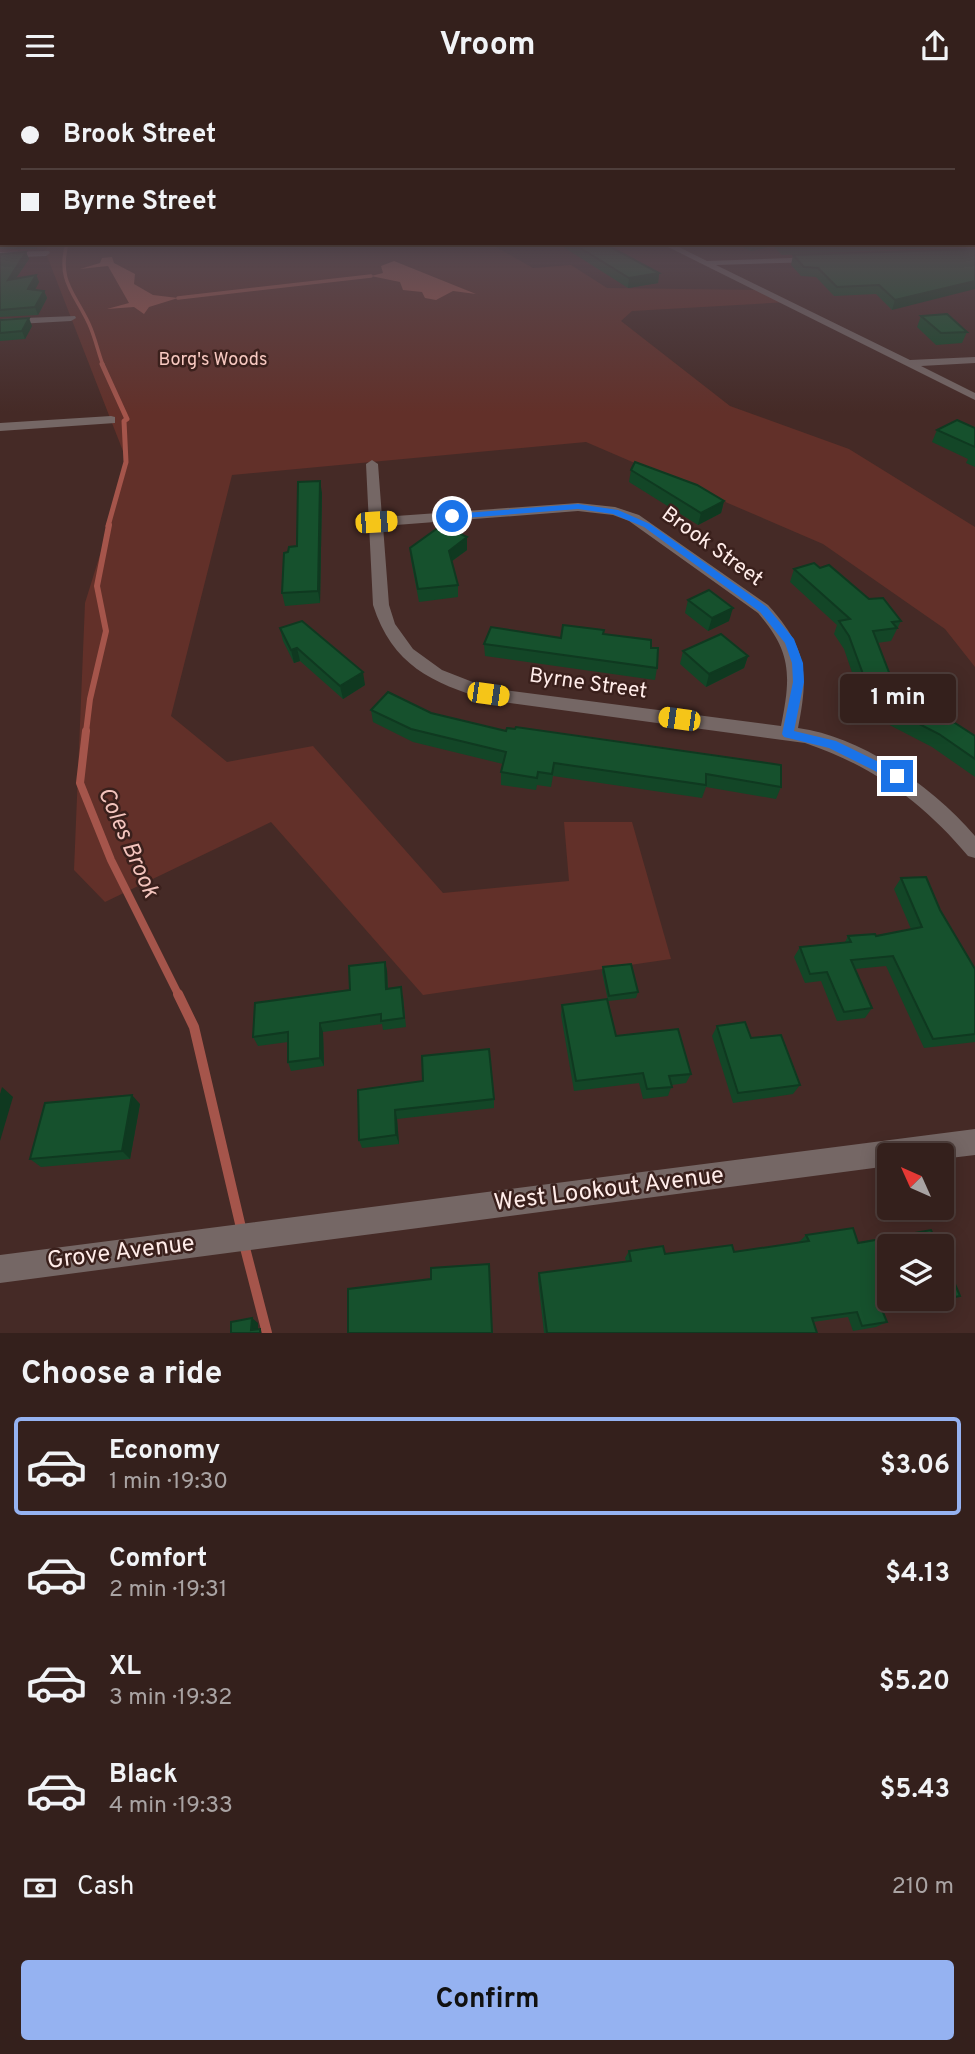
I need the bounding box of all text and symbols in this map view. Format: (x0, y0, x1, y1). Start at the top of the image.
text: Vroom (439, 26, 536, 66)
icon: menu (21, 27, 59, 65)
icon: share (916, 27, 954, 65)
text: Brook Street (63, 119, 216, 152)
text: Byrne Street (63, 186, 217, 219)
park label: Borg's Woods (159, 349, 267, 372)
route start (436, 500, 468, 532)
street label: Brook Street (656, 501, 768, 593)
car (355, 510, 398, 534)
street label: Byrne Street (527, 662, 649, 706)
callout: 1 min (839, 675, 955, 723)
car (466, 681, 511, 707)
text: 1 min (870, 684, 926, 713)
car (657, 706, 702, 732)
route end (881, 760, 913, 792)
water label: Coles Brook (90, 783, 164, 903)
north arrow (877, 1143, 954, 1220)
map controls (877, 1143, 954, 1311)
street label: West Lookout Avenue (492, 1161, 726, 1219)
street label: Grove Avenue (45, 1229, 197, 1277)
button: layers (877, 1234, 954, 1311)
text: Choose a ride (21, 1355, 222, 1395)
icon: car (25, 1435, 88, 1498)
text: Economy (109, 1435, 220, 1468)
text: $3.06 (880, 1450, 950, 1483)
text: 1 min · 19:30 (109, 1468, 228, 1497)
icon: car (25, 1543, 88, 1606)
text: Comfort (109, 1543, 207, 1576)
text: $4.13 (885, 1558, 950, 1591)
text: 2 min · 19:31 (109, 1576, 227, 1605)
icon: car (25, 1651, 88, 1714)
text: XL (109, 1651, 141, 1684)
text: $5.20 (879, 1666, 950, 1699)
text: 3 min · 19:32 (109, 1684, 232, 1713)
icon: car (25, 1759, 88, 1822)
text: Black (109, 1759, 178, 1792)
text: $5.43 (880, 1774, 950, 1807)
text: 4 min · 19:33 (109, 1792, 233, 1821)
icon: cash (21, 1869, 59, 1907)
text: Cash (77, 1871, 134, 1904)
text: 210 m (892, 1873, 954, 1902)
button: Confirm (21, 1960, 954, 2040)

